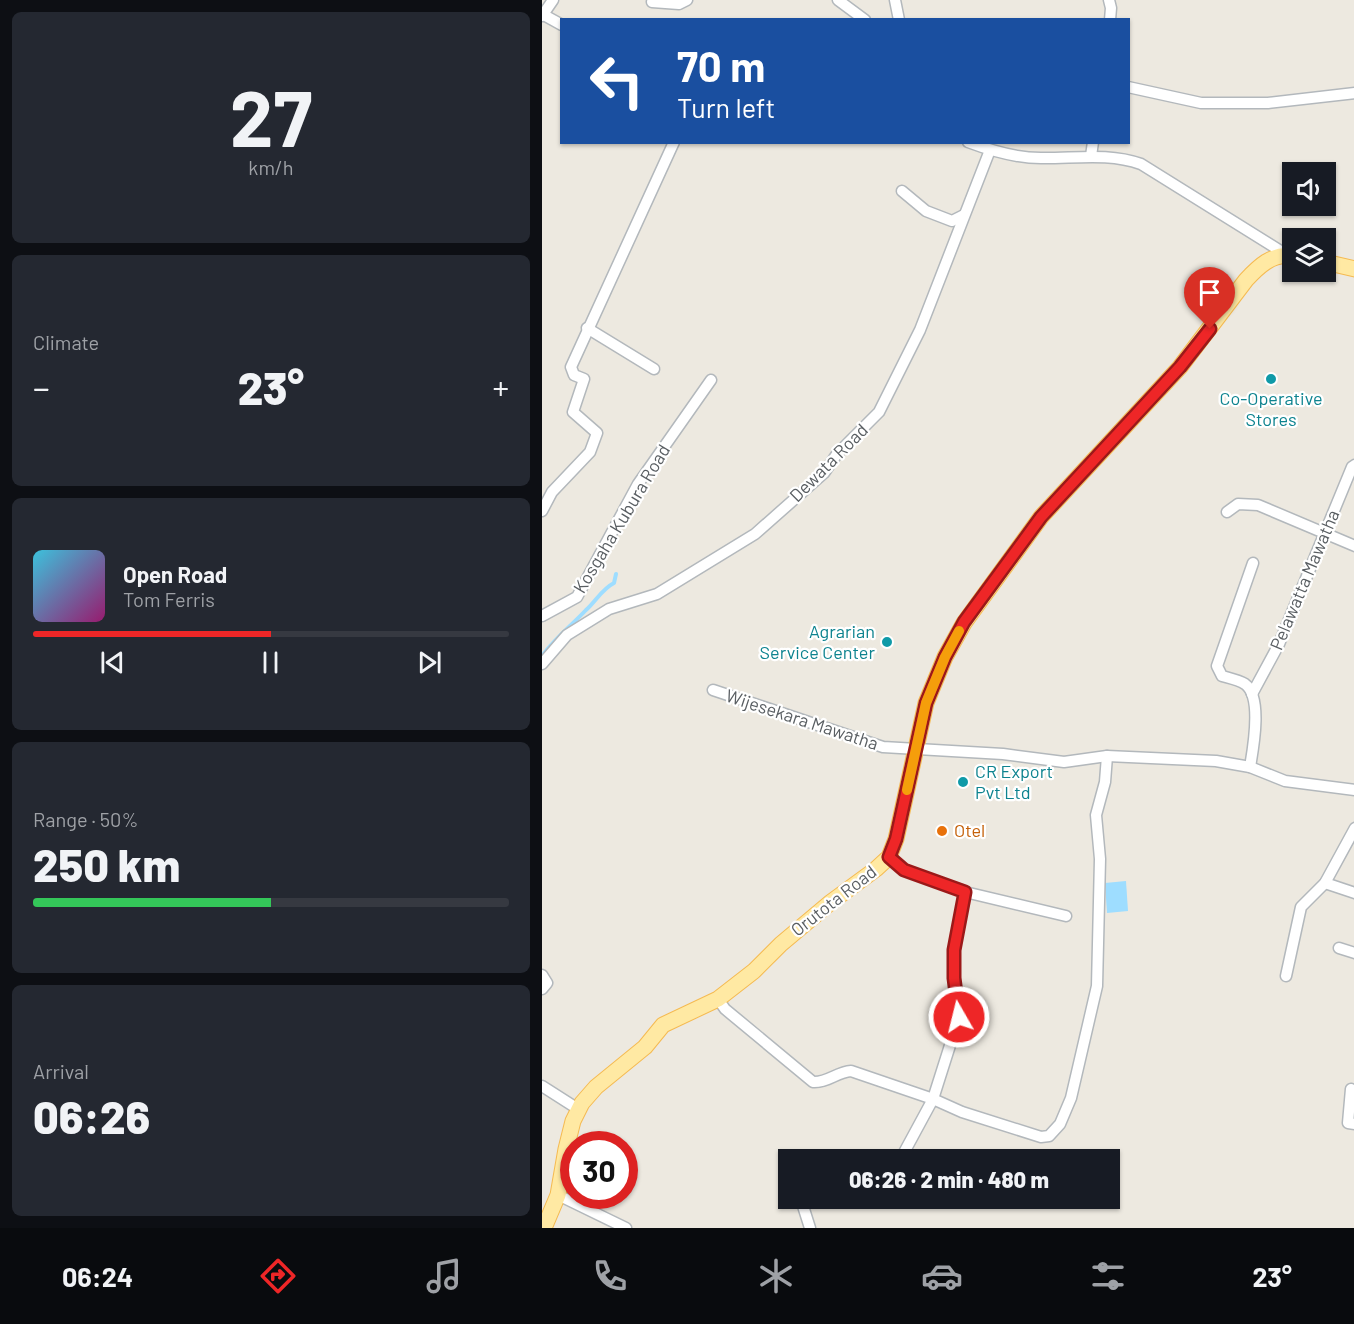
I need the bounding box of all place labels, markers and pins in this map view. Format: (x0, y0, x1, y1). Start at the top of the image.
pin (1184, 267, 1235, 329)
marker: Co-Operative Stores (1264, 372, 1278, 386)
place label: Co-Operative Stores (1219, 387, 1323, 430)
place label: Agrarian Service Center (760, 620, 875, 663)
marker: Agrarian Service Center (880, 635, 894, 649)
place label: CR Export Pvt Ltd (975, 760, 1053, 803)
marker: CR Export Pvt Ltd (956, 775, 970, 789)
place label: Otel (954, 819, 985, 841)
marker: Otel (935, 824, 949, 838)

